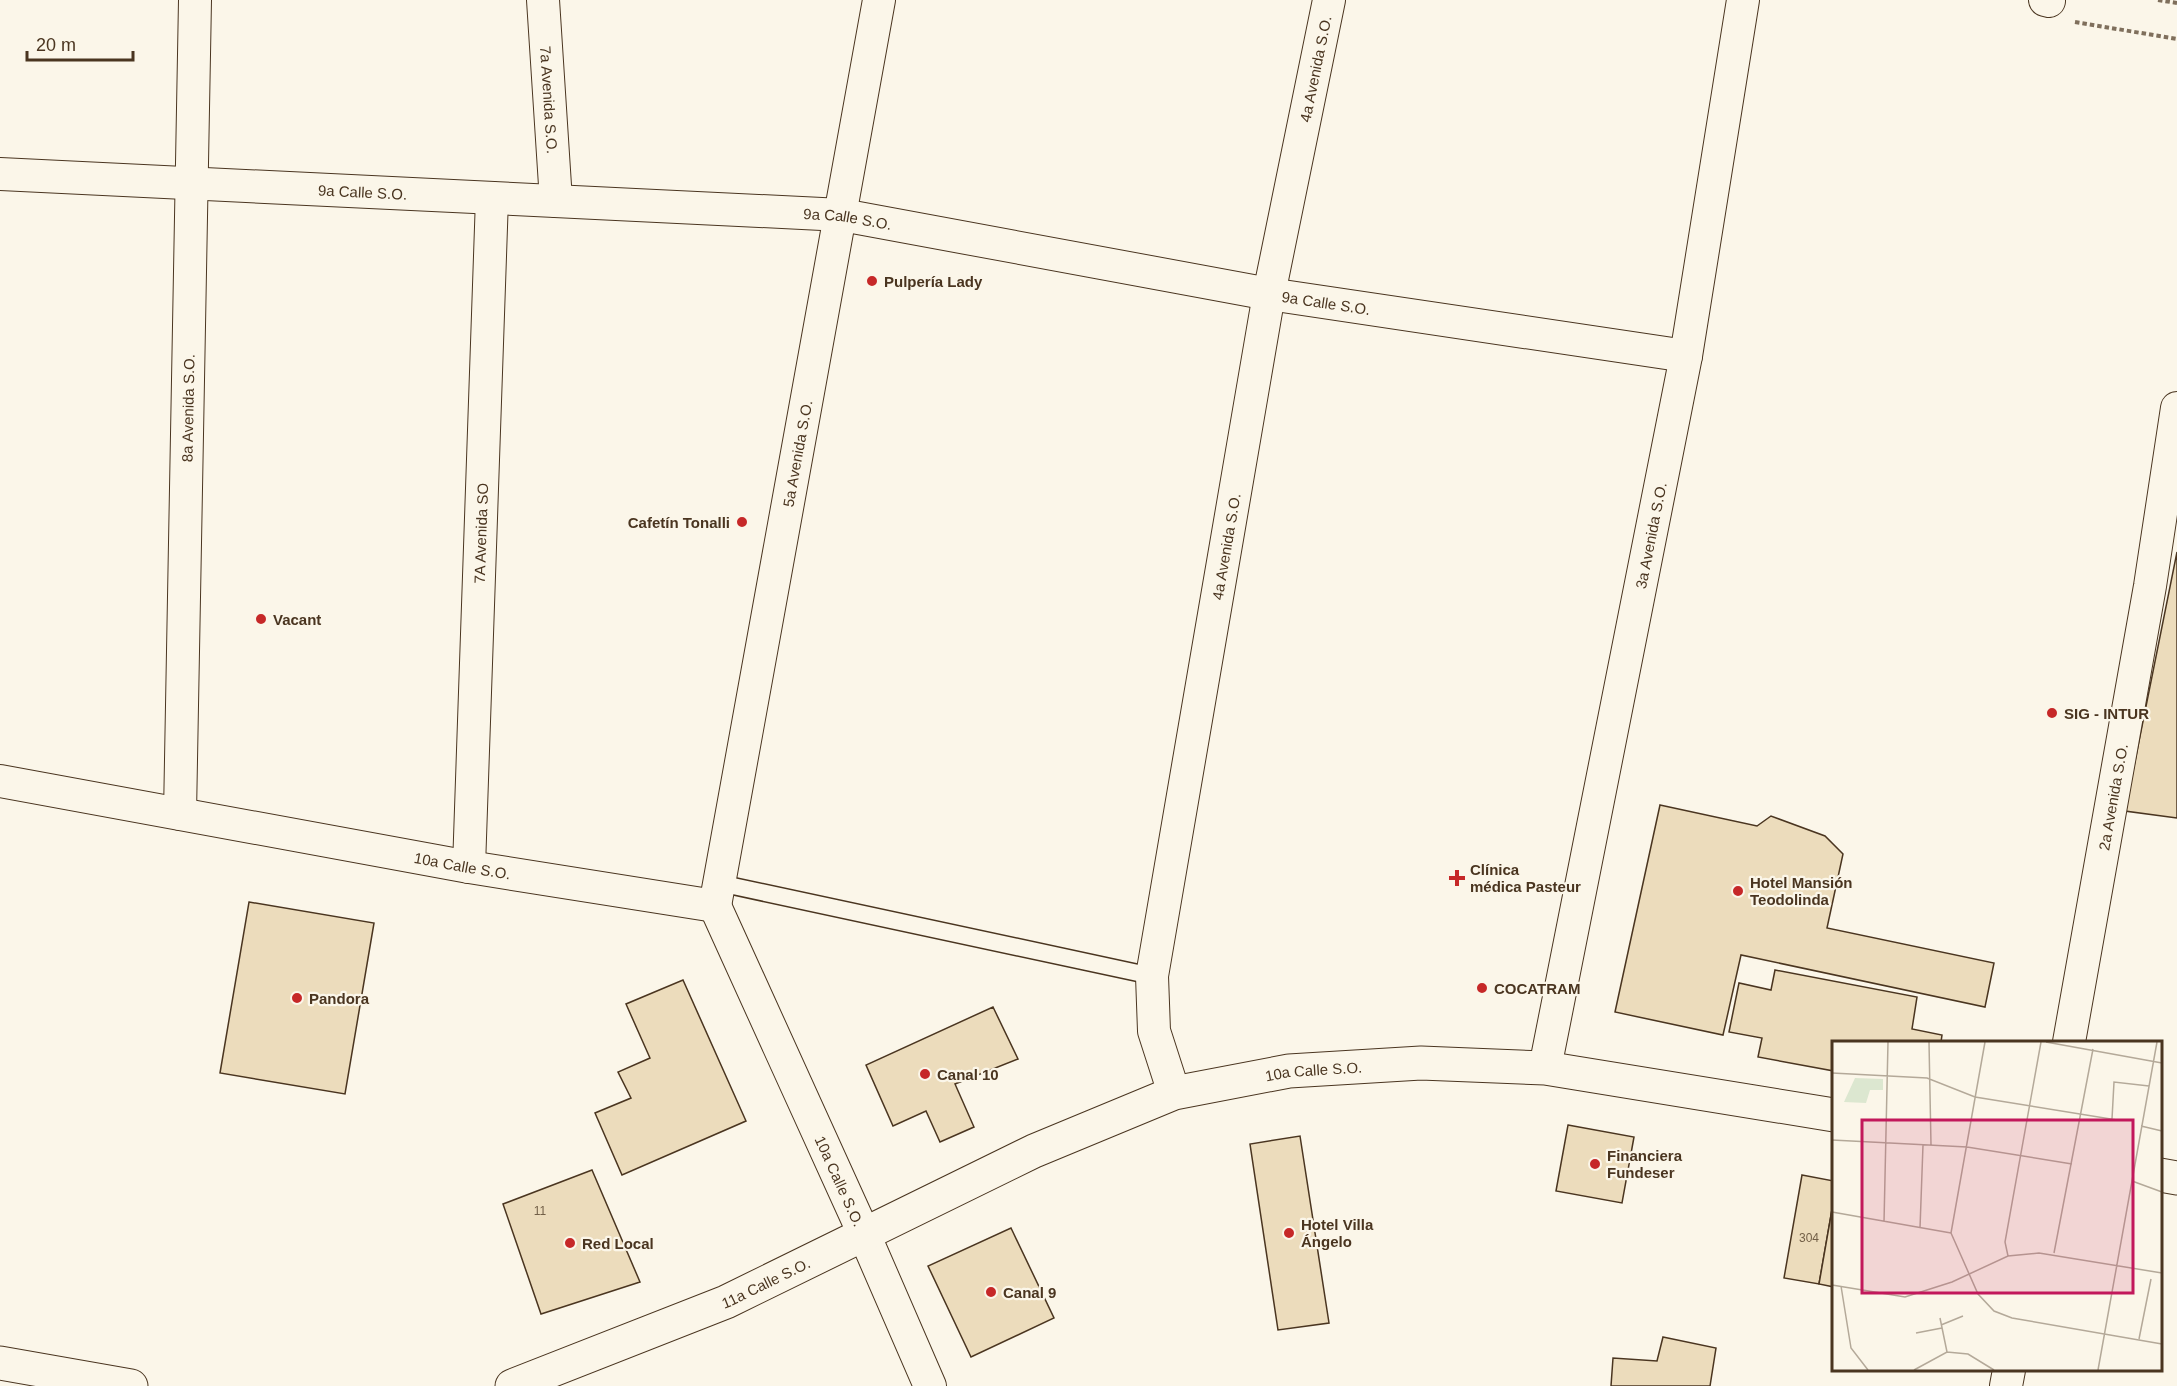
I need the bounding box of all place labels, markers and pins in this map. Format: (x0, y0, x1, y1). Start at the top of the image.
place label: Pulpería Lady (884, 273, 983, 290)
marker: Pulpería Lady (865, 274, 879, 288)
place label: Cafetín Tonalli (628, 514, 730, 531)
marker: Cafetín Tonalli (735, 515, 749, 529)
place label: Vacant (273, 611, 321, 628)
marker: Vacant (254, 612, 268, 626)
place label: SIG - INTUR (2064, 705, 2149, 722)
marker: SIG - INTUR (2045, 706, 2059, 720)
place label: Clínica médica Pasteur (1470, 861, 1581, 895)
marker: Clínica médica Pasteur (1448, 869, 1466, 887)
place label: Hotel Mansión Teodolinda (1750, 874, 1853, 908)
marker: Hotel Mansión Teodolinda (1731, 884, 1745, 898)
place label: COCATRAM (1494, 980, 1580, 997)
marker: COCATRAM (1475, 981, 1489, 995)
place label: Pandora (309, 990, 370, 1007)
marker: Pandora (290, 991, 304, 1005)
place label: Canal 10 (937, 1066, 999, 1083)
marker: Canal 10 (918, 1067, 932, 1081)
place label: Financiera Fundeser (1607, 1147, 1683, 1181)
marker: Financiera Fundeser (1588, 1157, 1602, 1171)
place label: Hotel Villa Ángelo (1301, 1216, 1374, 1250)
marker: Hotel Villa Ángelo (1282, 1226, 1296, 1240)
place label: Red Local (582, 1235, 654, 1252)
marker: Red Local (563, 1236, 577, 1250)
place label: Canal 9 (1003, 1284, 1056, 1301)
marker: Canal 9 (984, 1285, 998, 1299)

